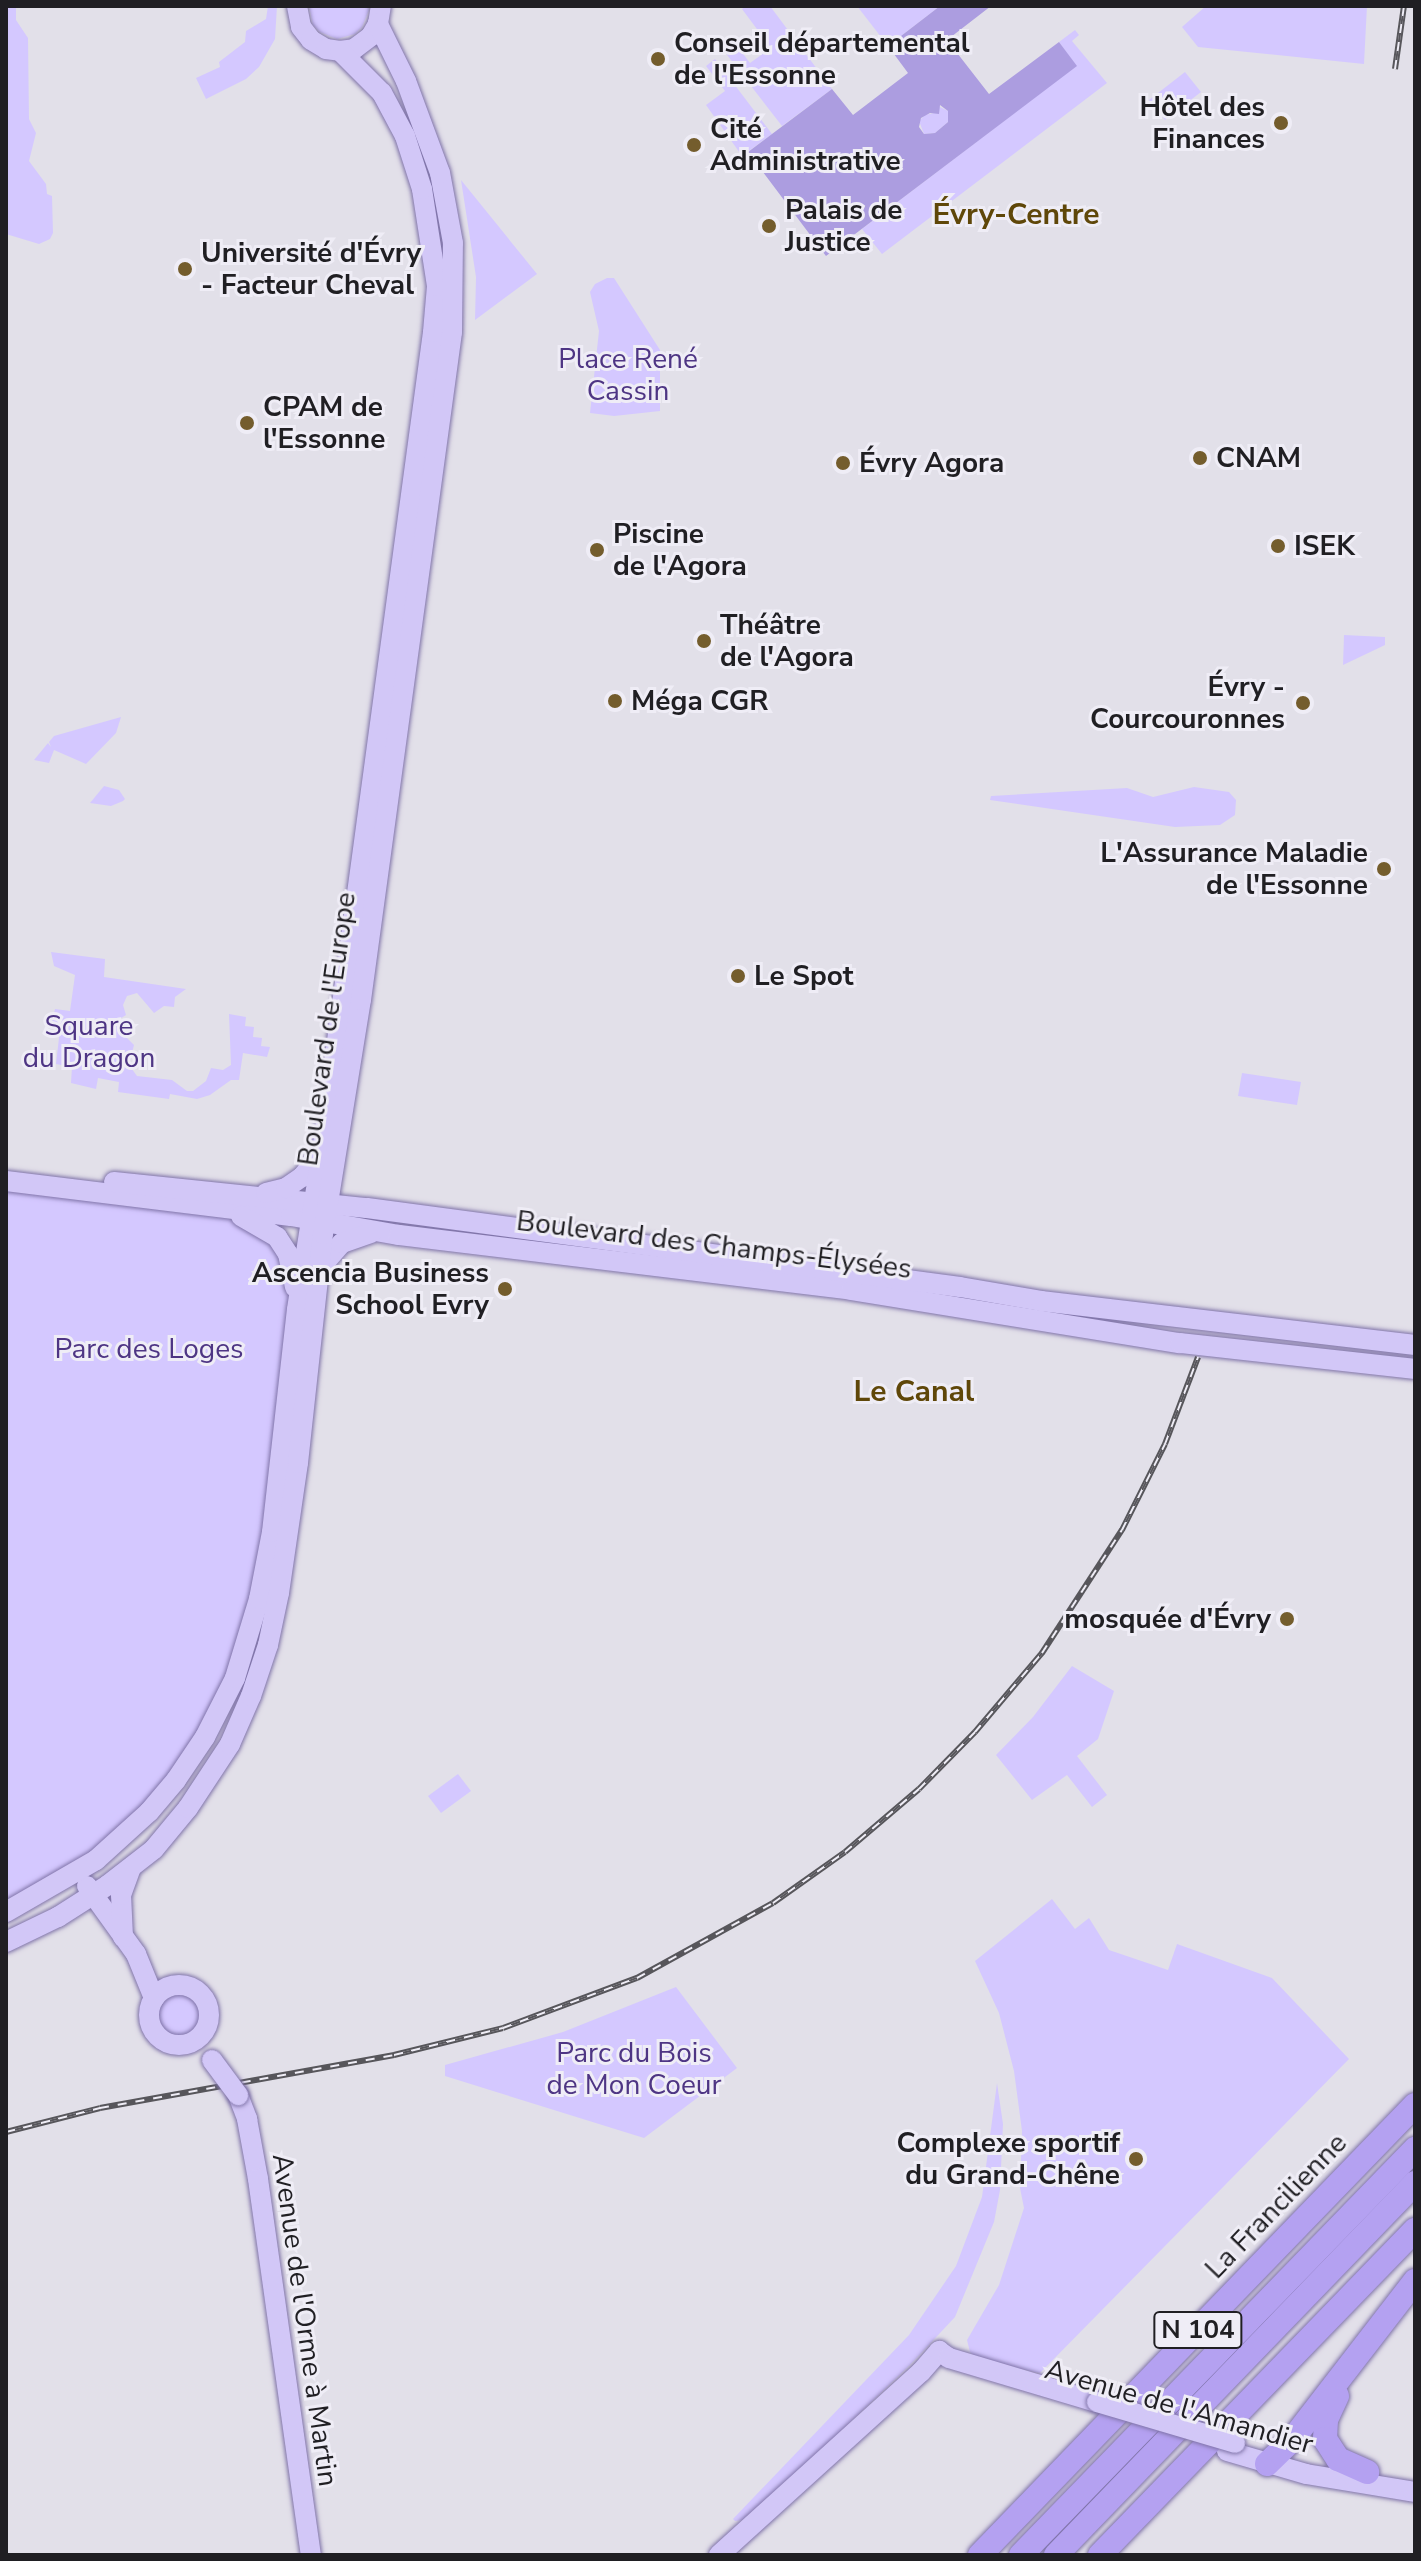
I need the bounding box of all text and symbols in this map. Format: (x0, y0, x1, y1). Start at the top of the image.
place label: Conseil départemental de l'Essonne (674, 26, 970, 92)
marker: Conseil départemental de l'Essonne (649, 50, 667, 68)
place label: Hôtel des Finances (1139, 90, 1265, 156)
place label: Cité Administrative (710, 112, 901, 178)
marker: Hôtel des Finances (1272, 114, 1290, 132)
marker: Cité Administrative (685, 136, 703, 154)
place label: Palais de Justice (785, 193, 903, 259)
district label: Évry-Centre (933, 197, 1099, 233)
marker: Palais de Justice (760, 217, 778, 235)
place label: Université d'Évry - Facteur Cheval (201, 236, 421, 302)
marker: Université d'Évry - Facteur Cheval (176, 260, 194, 278)
park label: Place René Cassin (558, 342, 698, 408)
place label: CPAM de l'Essonne (263, 390, 385, 456)
marker: CPAM de l'Essonne (238, 414, 256, 432)
place label: CNAM (1216, 441, 1301, 475)
place label: Évry Agora (859, 446, 1004, 480)
marker: CNAM (1191, 449, 1209, 467)
marker: Évry Agora (834, 454, 852, 472)
place label: Piscine de l'Agora (613, 517, 747, 583)
place label: ISEK (1294, 529, 1355, 563)
marker: ISEK (1269, 537, 1287, 555)
marker: Piscine de l'Agora (588, 541, 606, 559)
place label: Théâtre de l'Agora (720, 608, 854, 674)
marker: Théâtre de l'Agora (695, 632, 713, 650)
place label: Évry - Courcouronnes (1090, 670, 1285, 736)
place label: Méga CGR (631, 684, 768, 718)
marker: Méga CGR (606, 692, 624, 710)
marker: Évry - Courcouronnes (1292, 692, 1314, 714)
place label: L'Assurance Maladie de l'Essonne (1100, 836, 1368, 902)
marker: L'Assurance Maladie de l'Essonne (1375, 860, 1393, 878)
street label: Boulevard de l'Europe (291, 890, 363, 1168)
place label: Le Spot (754, 959, 854, 993)
marker: Le Spot (729, 967, 747, 985)
park label: Square du Dragon (23, 1009, 155, 1075)
street label: Boulevard des Champs-Élysées (515, 1204, 913, 1286)
place label: Ascencia Business School Evry (252, 1256, 489, 1322)
marker: Ascencia Business School Evry (496, 1280, 514, 1298)
park label: Parc des Loges (54, 1332, 244, 1366)
district label: Le Canal (854, 1374, 974, 1410)
place label: mosquée d'Évry (1064, 1602, 1271, 1636)
marker: mosquée d'Évry (1278, 1610, 1296, 1628)
park label: Parc du Bois de Mon Coeur (546, 2036, 722, 2102)
place label: Complexe sportif du Grand-Chêne (897, 2126, 1120, 2192)
street label: La Francilienne (1198, 2126, 1354, 2286)
marker: Complexe sportif du Grand-Chêne (1127, 2150, 1145, 2168)
street label: Avenue de l'Orme à Martin (265, 2151, 345, 2489)
road number: N 104 (1152, 2308, 1244, 2352)
street label: Avenue de l'Amandier (1041, 2353, 1317, 2461)

